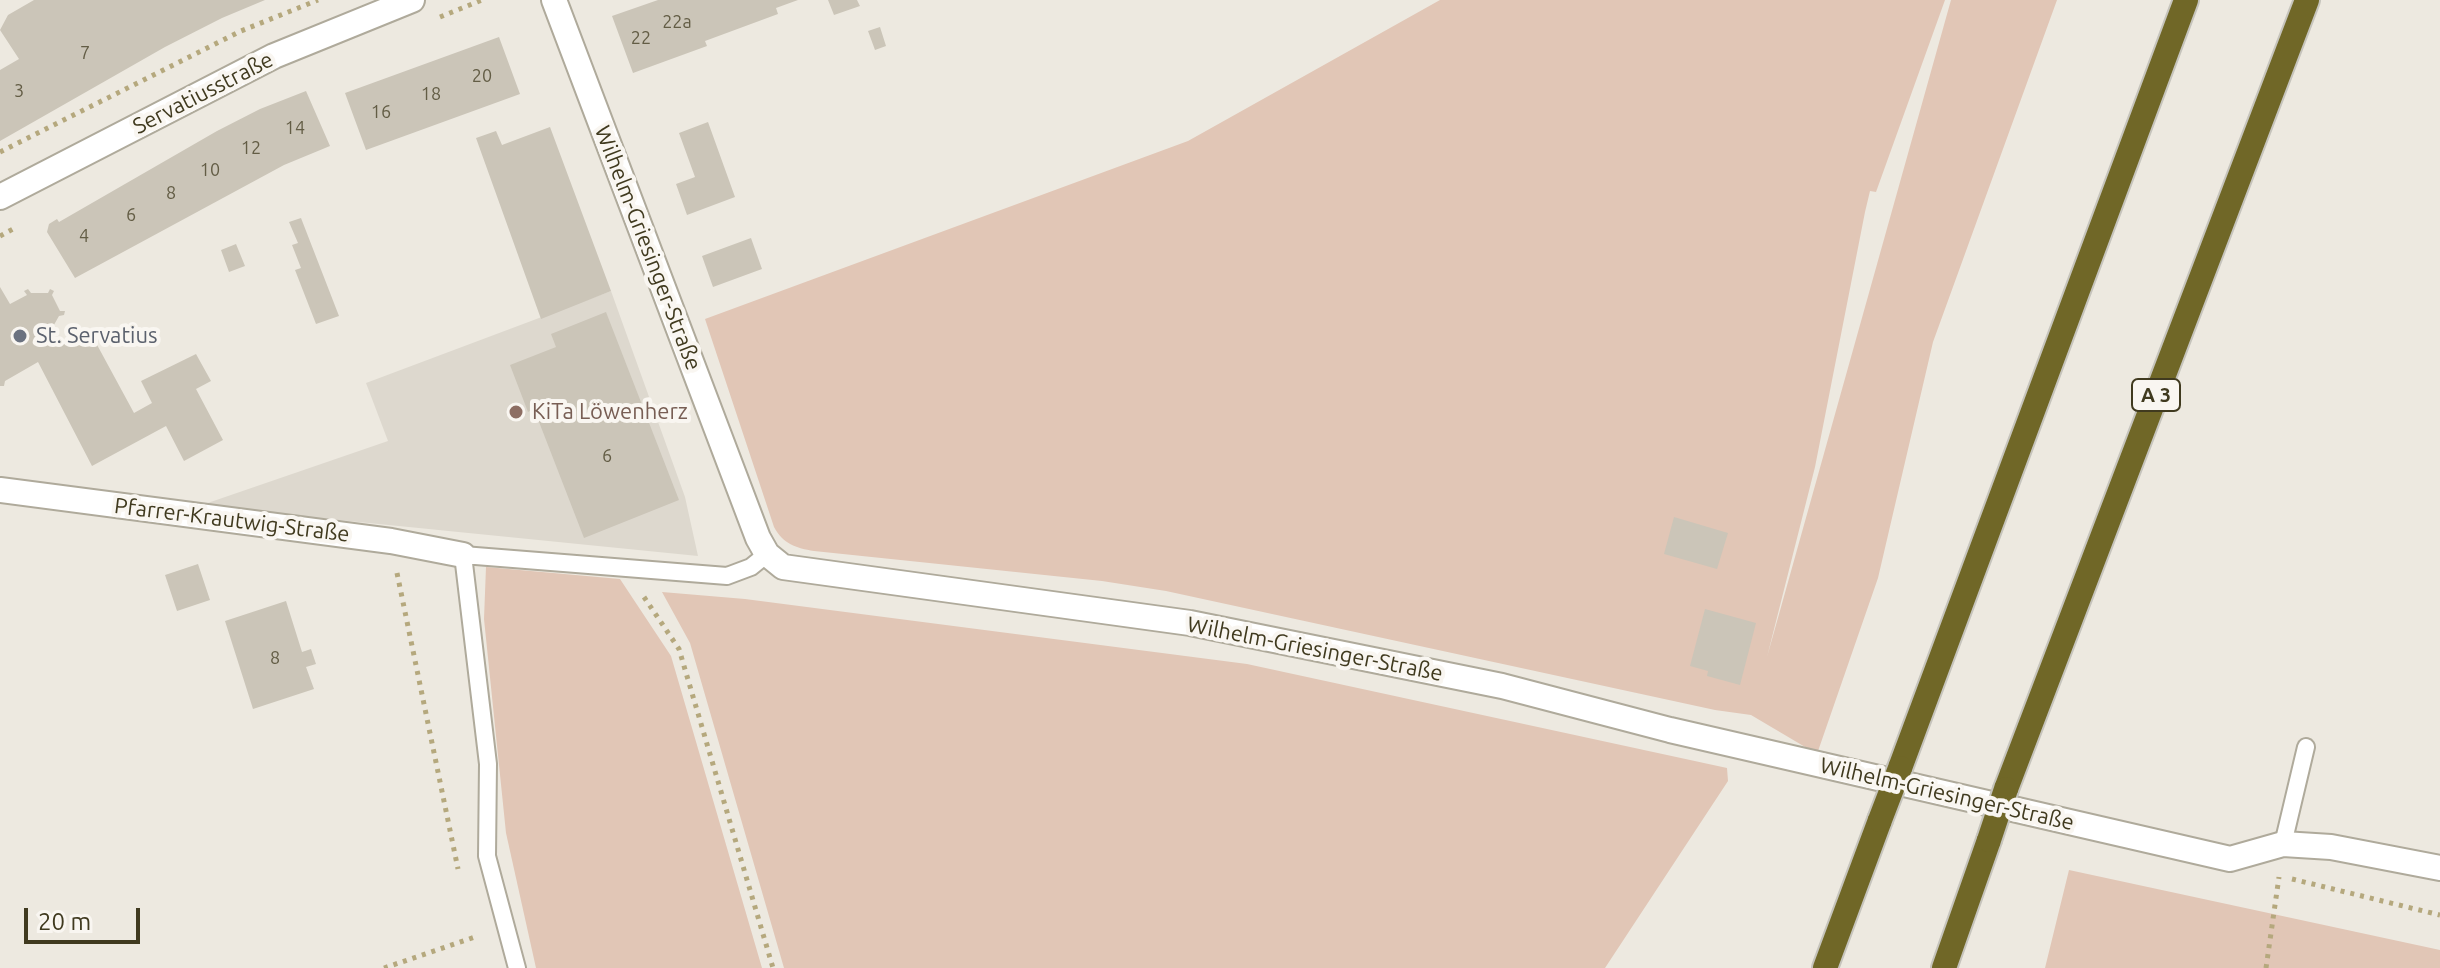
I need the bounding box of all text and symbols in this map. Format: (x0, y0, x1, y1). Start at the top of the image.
house number: 22a (662, 11, 692, 33)
house number: 22 (631, 27, 651, 49)
house number: 7 (80, 42, 90, 64)
street label: Servatiusstraße (128, 46, 278, 140)
house number: 20 (472, 65, 492, 87)
house number: 3 (14, 80, 24, 102)
house number: 18 (421, 83, 441, 105)
house number: 16 (371, 101, 391, 123)
house number: 14 (285, 117, 305, 139)
street label: Wilhelm-Griesinger-Straße (589, 122, 707, 374)
house number: 12 (241, 137, 261, 159)
house number: 10 (200, 159, 220, 181)
house number: 8 (166, 182, 176, 204)
house number: 6 (126, 204, 136, 226)
house number: 4 (79, 225, 89, 247)
place label: St. Servatius (36, 323, 158, 349)
marker: St. Servatius (11, 327, 29, 345)
road number: A 3 (2132, 379, 2180, 411)
place label: KiTa Löwenherz (532, 399, 688, 425)
marker: KiTa Löwenherz (507, 403, 525, 421)
house number: 6 (602, 445, 612, 467)
street label: Pfarrer-Krautwig-Straße (113, 492, 351, 548)
street label: Wilhelm-Griesinger-Straße (1185, 611, 1445, 687)
house number: 8 (270, 647, 280, 669)
street label: Wilhelm-Griesinger-Straße (1817, 752, 2077, 836)
scale bar (28, 892, 144, 942)
text: 20 m (38, 908, 91, 935)

